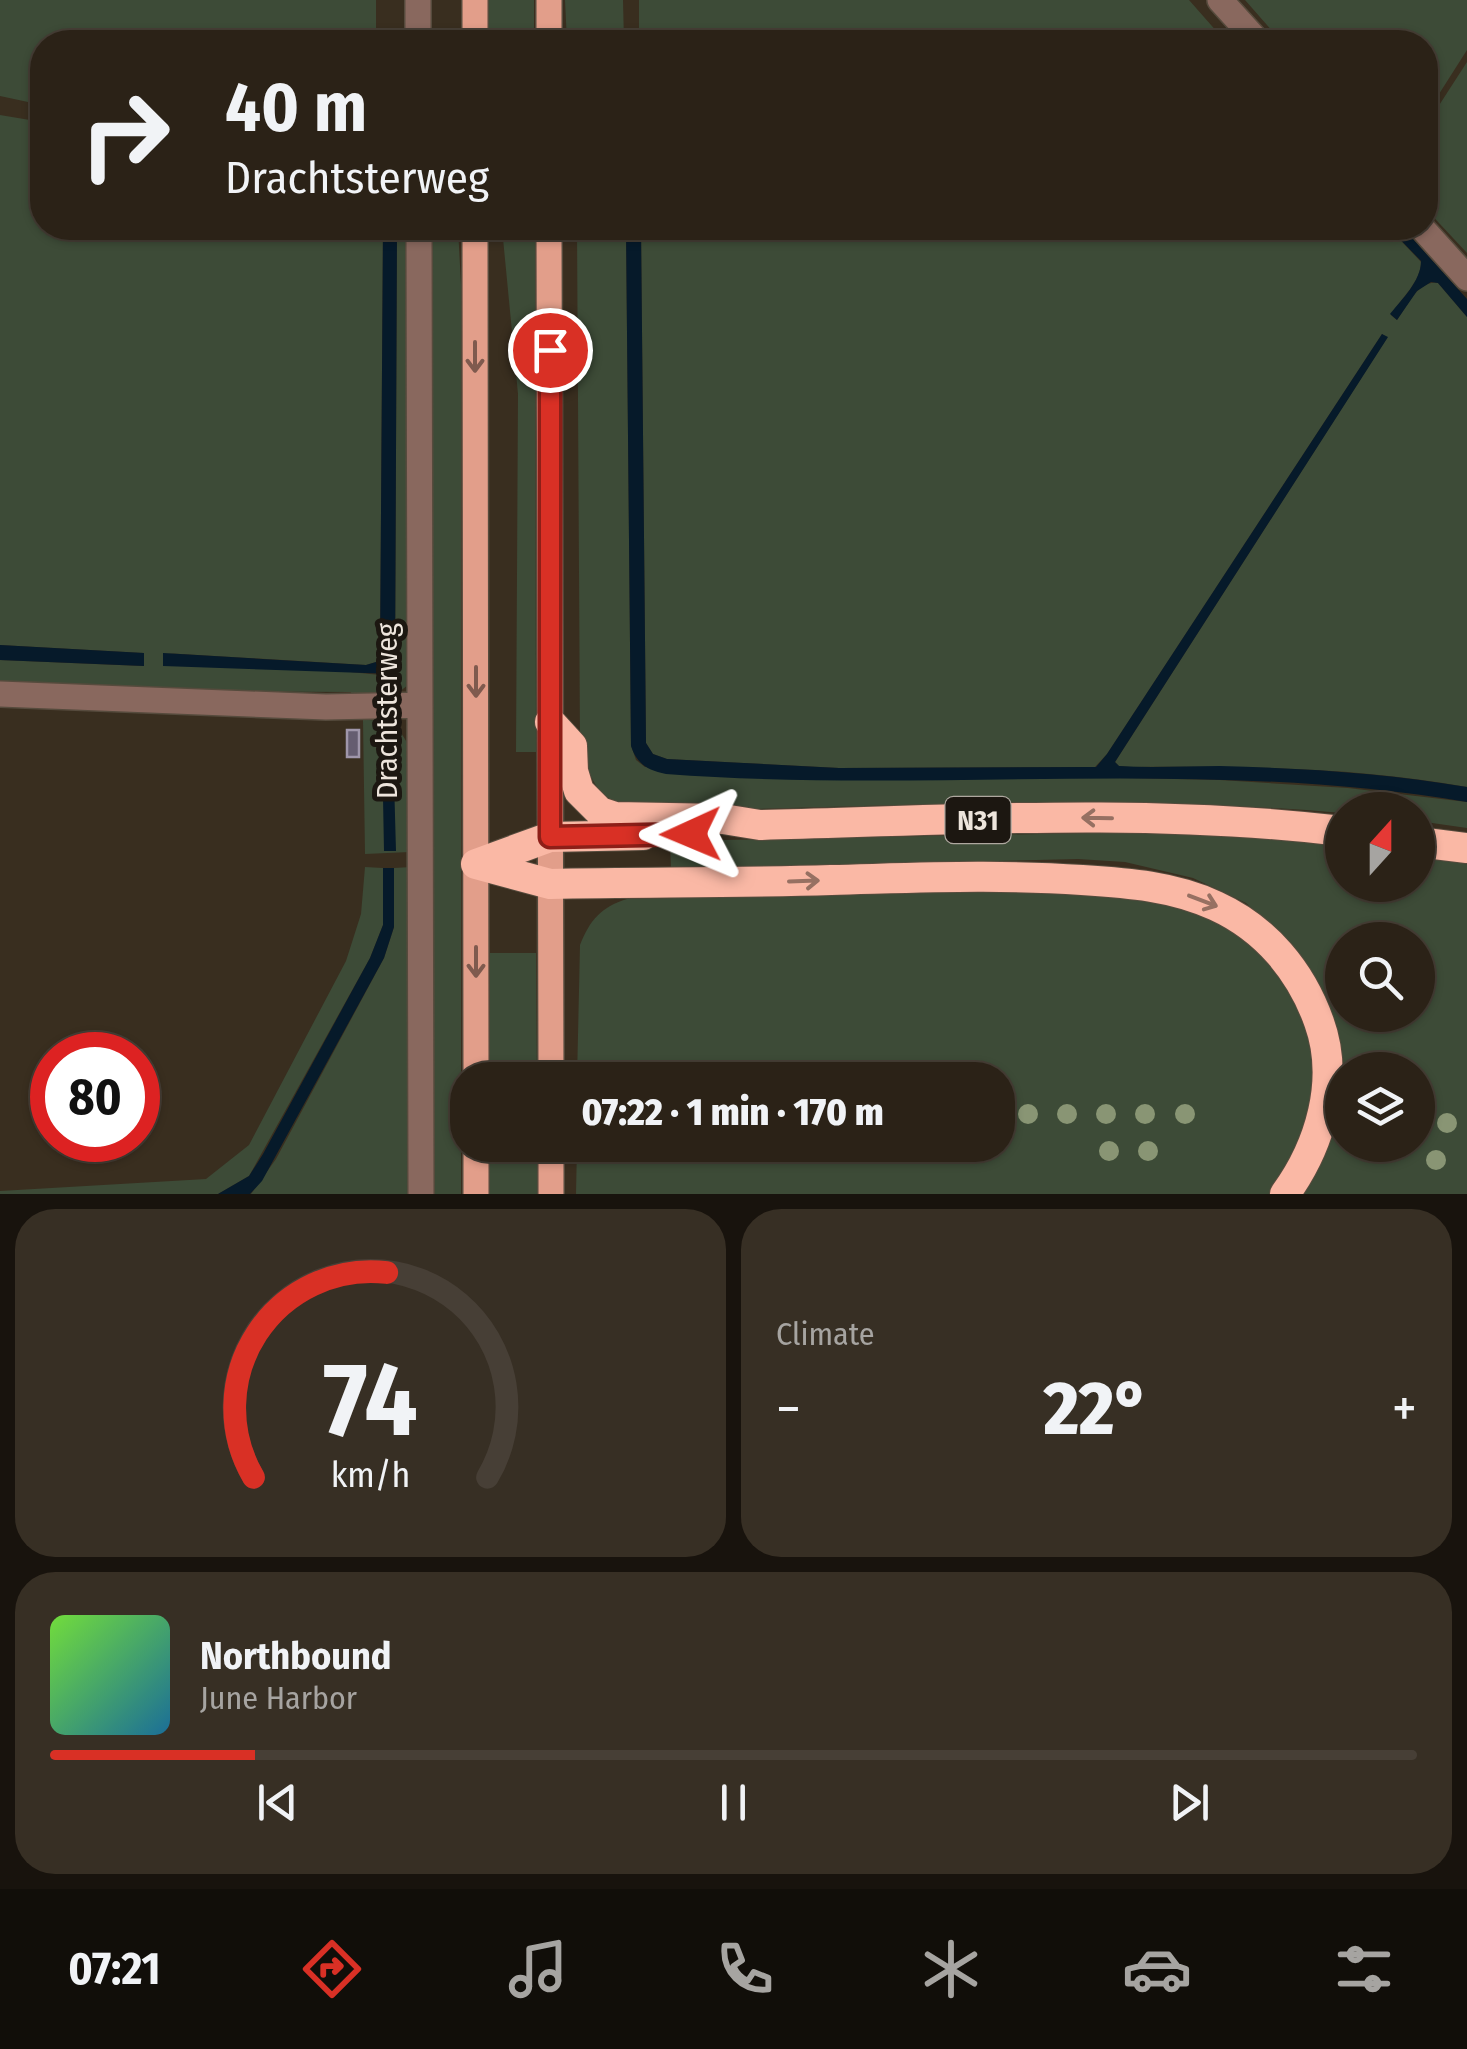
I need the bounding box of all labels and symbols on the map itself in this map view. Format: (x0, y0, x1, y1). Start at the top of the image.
pin (508, 308, 593, 393)
one-way arrow (466, 340, 484, 373)
street label: Drachtsterweg (369, 622, 405, 799)
one-way arrow (466, 666, 486, 698)
position arrow (639, 782, 743, 886)
north arrow (1325, 792, 1435, 902)
road number: N31 (946, 797, 1010, 843)
one-way arrow (1082, 809, 1114, 828)
one-way arrow (787, 872, 820, 891)
one-way arrow (1188, 894, 1218, 912)
one-way arrow (466, 944, 486, 977)
speed limit sign: 80 (30, 1032, 160, 1162)

